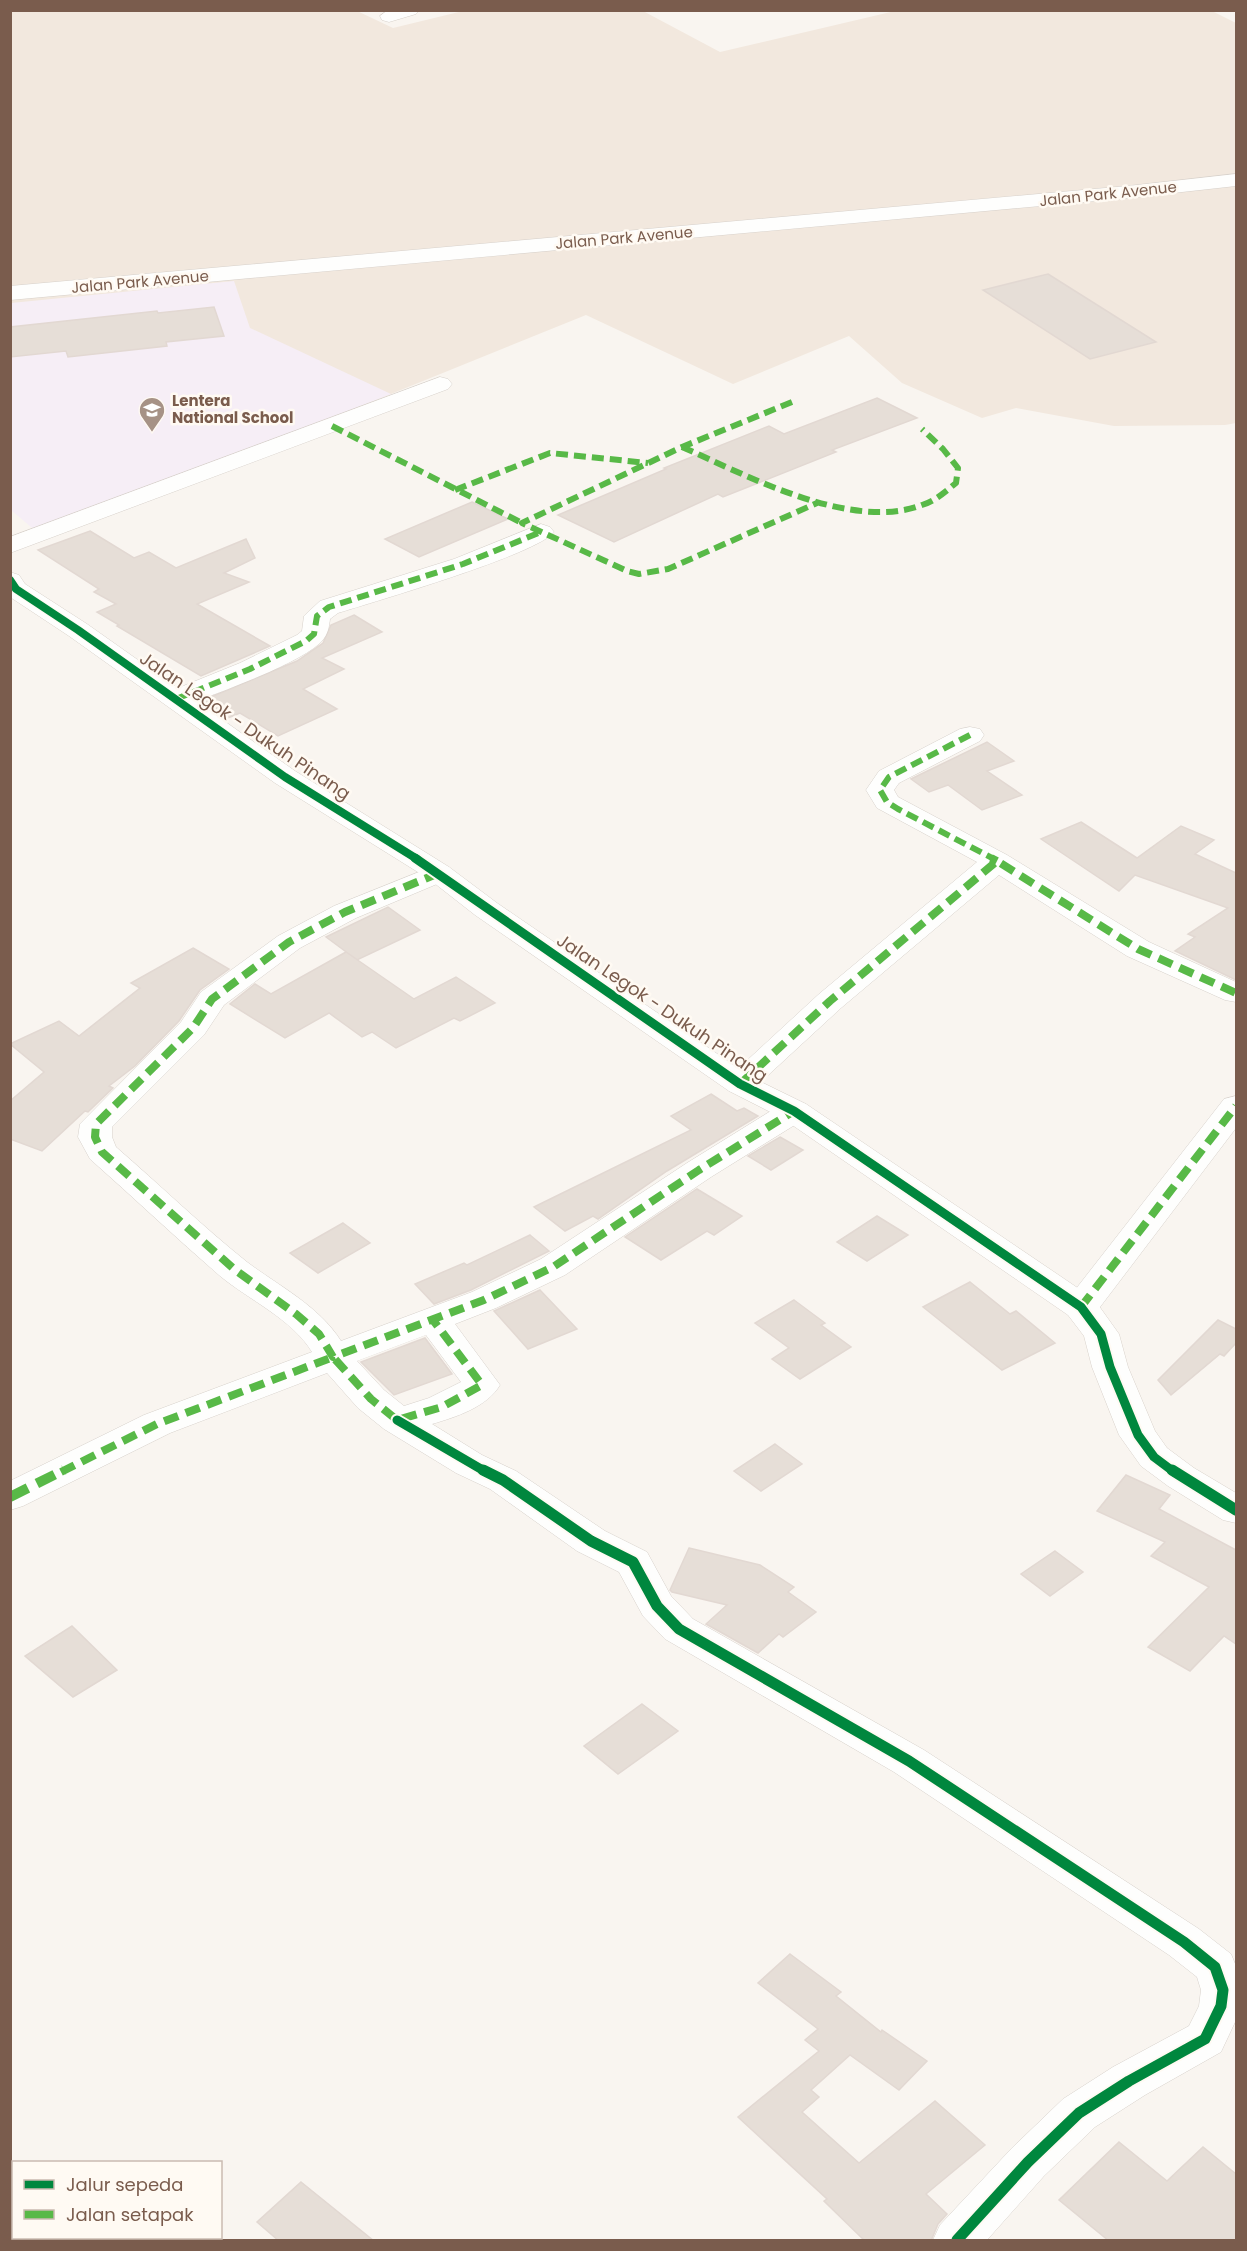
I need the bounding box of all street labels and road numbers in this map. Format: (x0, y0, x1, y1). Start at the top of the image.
street label: Jalan Park Avenue (1038, 176, 1178, 211)
street label: Jalan Park Avenue (554, 221, 694, 254)
street label: Jalan Park Avenue (70, 265, 210, 298)
street label: Jalan Legok - Dukuh Pinang (135, 645, 356, 806)
street label: Jalan Legok - Dukuh Pinang (552, 927, 773, 1088)

